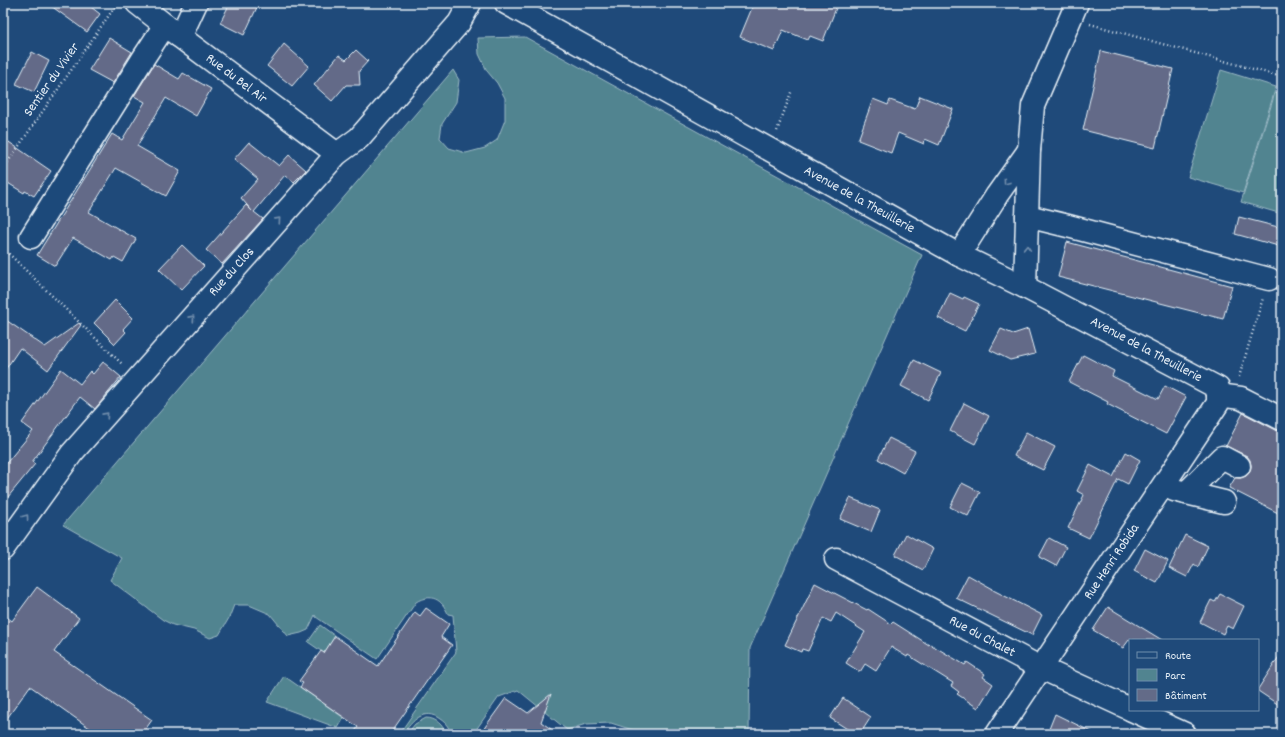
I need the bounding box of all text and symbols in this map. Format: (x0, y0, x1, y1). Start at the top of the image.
street label: Sentier du Vivier (19, 38, 85, 121)
street label: Rue du Bel Air (201, 49, 272, 109)
street label: Avenue de la Theuillerie (800, 161, 918, 239)
one-way arrow (1004, 177, 1011, 184)
one-way arrow (273, 218, 280, 225)
street label: Rue du Clos (204, 243, 260, 301)
one-way arrow (1022, 245, 1031, 251)
street label: Avenue de la Theuillerie (1087, 312, 1205, 388)
one-way arrow (187, 315, 194, 322)
one-way arrow (101, 412, 108, 420)
one-way arrow (21, 515, 28, 522)
street label: Rue Henri Robida (1079, 520, 1145, 604)
street label: Rue du Chalet (945, 611, 1019, 663)
legend (1129, 639, 1259, 711)
text: Route (1165, 648, 1191, 665)
text: Parc (1165, 668, 1186, 685)
text: Bâtiment (1165, 688, 1207, 705)

